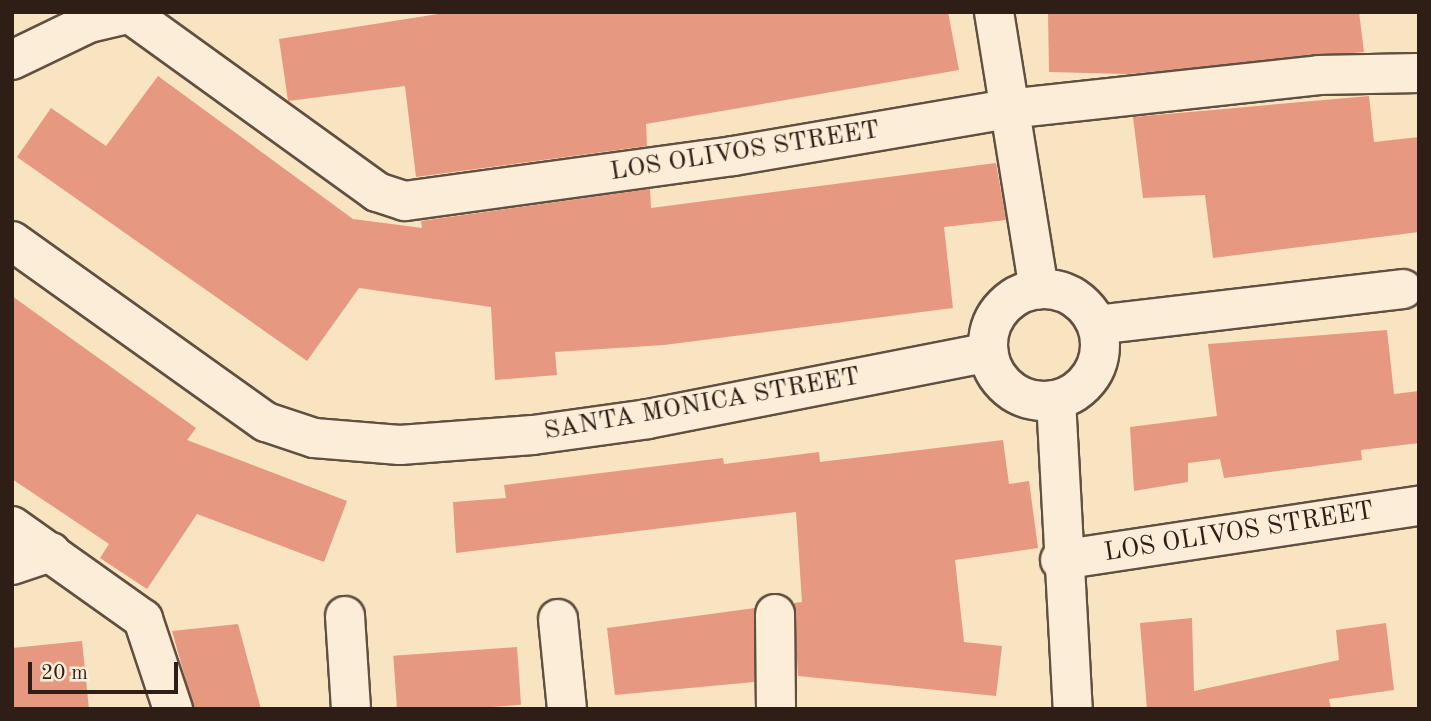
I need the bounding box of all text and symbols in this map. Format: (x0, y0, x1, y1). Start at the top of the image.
street label: LOS OLIVOS STREET (608, 115, 882, 189)
street label: SANTA MONICA STREET (542, 362, 862, 448)
street label: LOS OLIVOS STREET (1102, 496, 1376, 570)
scale bar (32, 648, 182, 692)
text: 20 m (41, 663, 88, 684)

